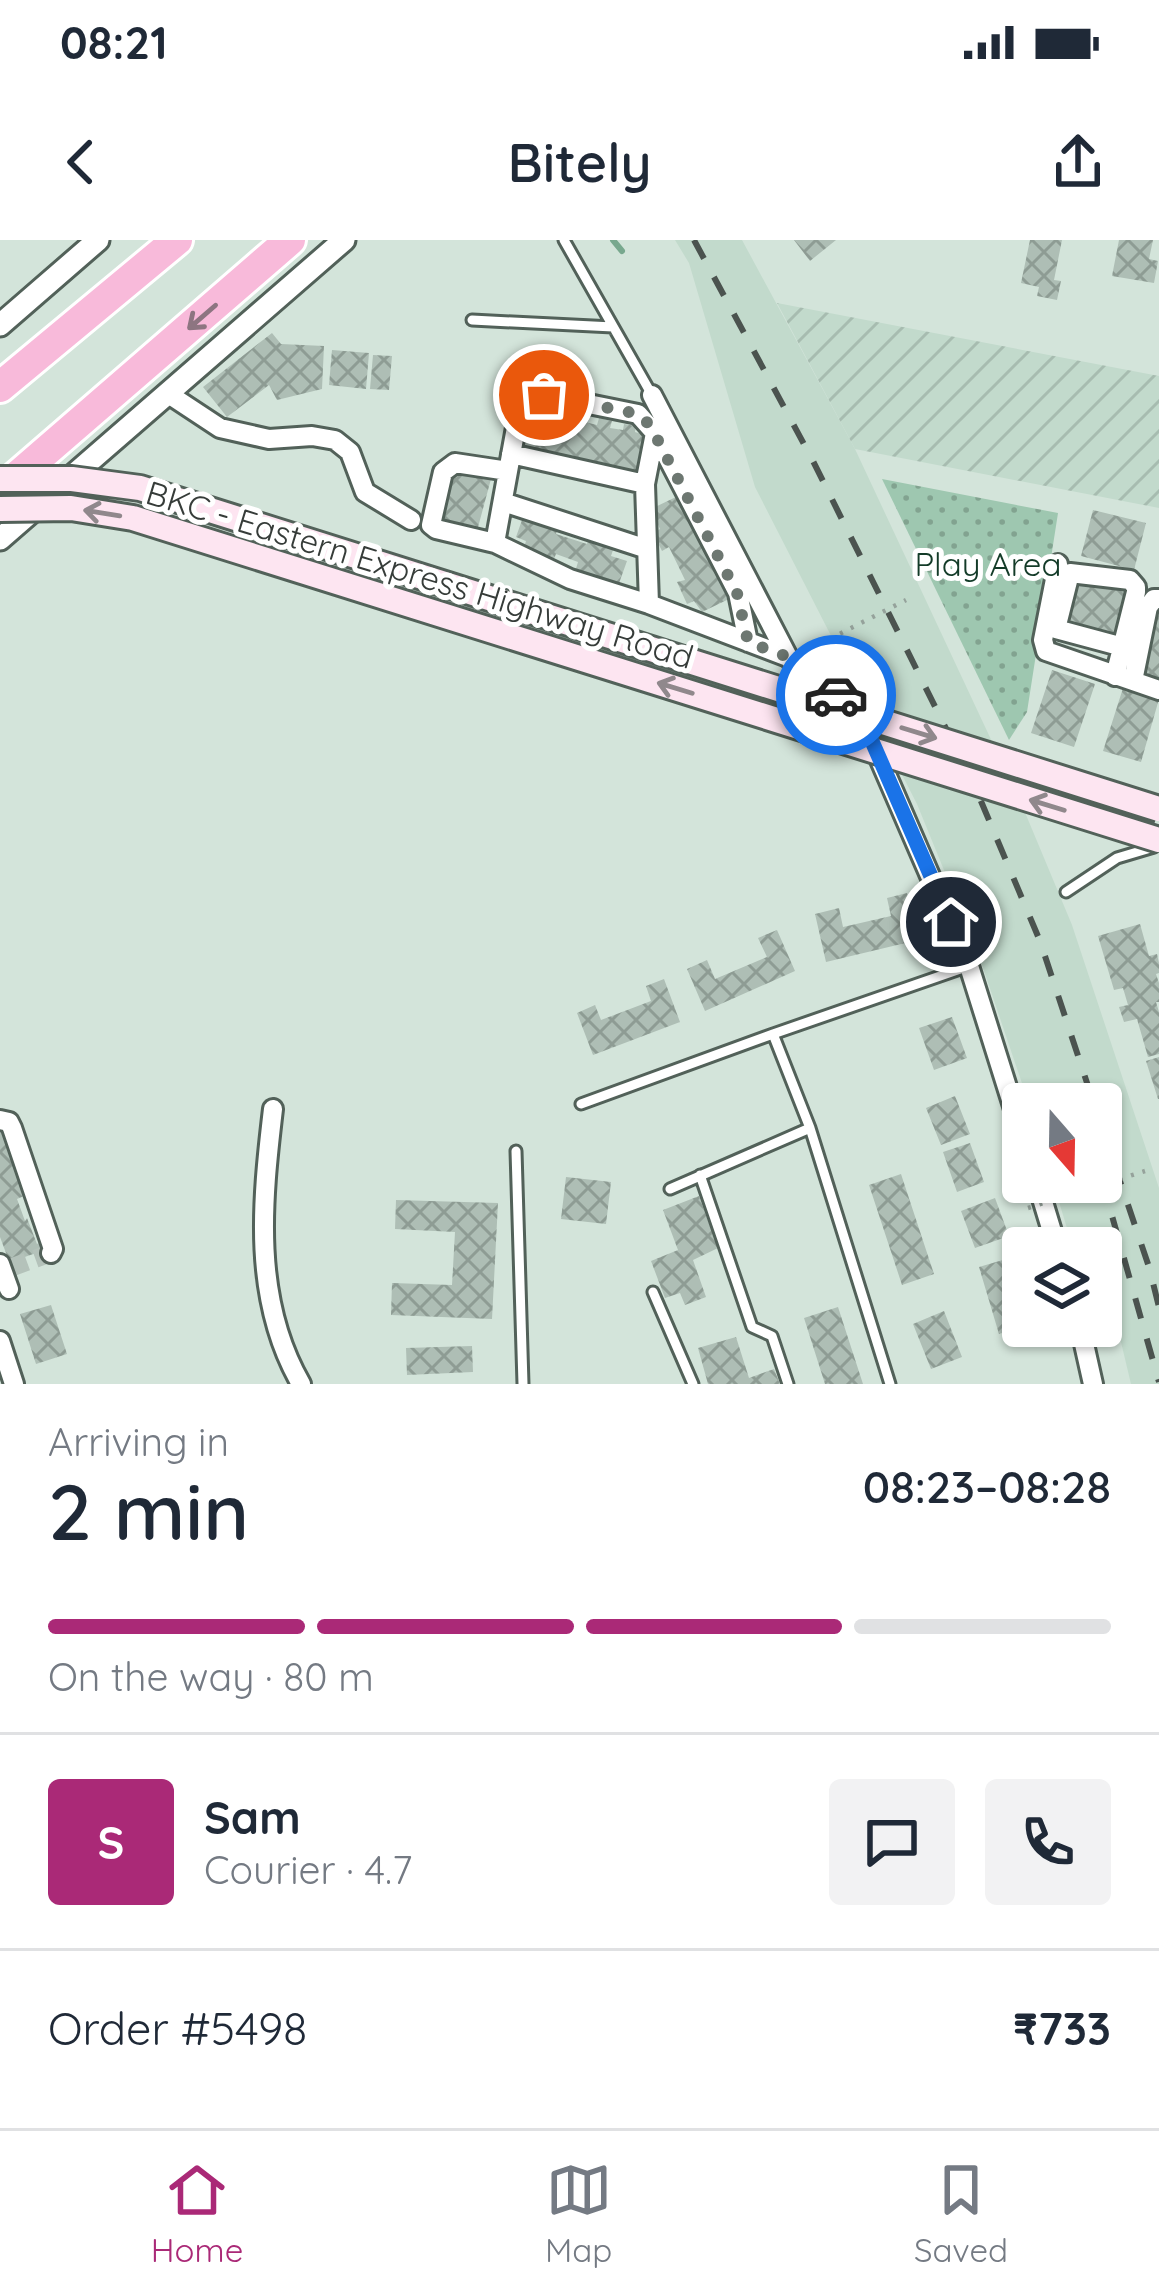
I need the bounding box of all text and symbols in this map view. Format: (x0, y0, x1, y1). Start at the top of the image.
text: 08:21 (60, 14, 168, 70)
text: Bitely (507, 128, 652, 196)
icon: back (48, 129, 114, 195)
icon: share (1045, 129, 1111, 195)
one-way arrow (187, 302, 217, 330)
pin (493, 344, 595, 446)
icon: bag (511, 362, 577, 428)
street label: BKC - Eastern Express Highway Road (141, 471, 699, 677)
one-way arrow (83, 501, 122, 524)
park label: Play Area (914, 543, 1062, 584)
courier (776, 635, 896, 755)
icon: car (803, 662, 869, 728)
one-way arrow (657, 676, 695, 698)
one-way arrow (899, 724, 937, 746)
one-way arrow (1029, 792, 1067, 814)
pin (900, 871, 1002, 973)
icon: home (918, 889, 984, 955)
north arrow (1002, 1083, 1122, 1203)
map controls (1002, 1083, 1122, 1347)
button: layers (1002, 1227, 1122, 1347)
text: Arriving in (48, 1417, 229, 1466)
text: 08:23–08:28 (863, 1458, 1111, 1514)
text: 2 min (48, 1462, 249, 1560)
text: On the way · 80 m (48, 1652, 374, 1701)
button: chat (829, 1779, 955, 1905)
button: phone (985, 1779, 1111, 1905)
text: Sam (204, 1789, 301, 1845)
text: S (98, 1814, 124, 1870)
text: Courier · 4.7 (204, 1845, 412, 1894)
text: Order #5498 (48, 2000, 307, 2056)
text: ₹733 (1013, 2000, 1111, 2056)
tab: Home (151, 2157, 243, 2270)
tab: Map (545, 2157, 612, 2270)
tab: Saved (914, 2157, 1008, 2270)

